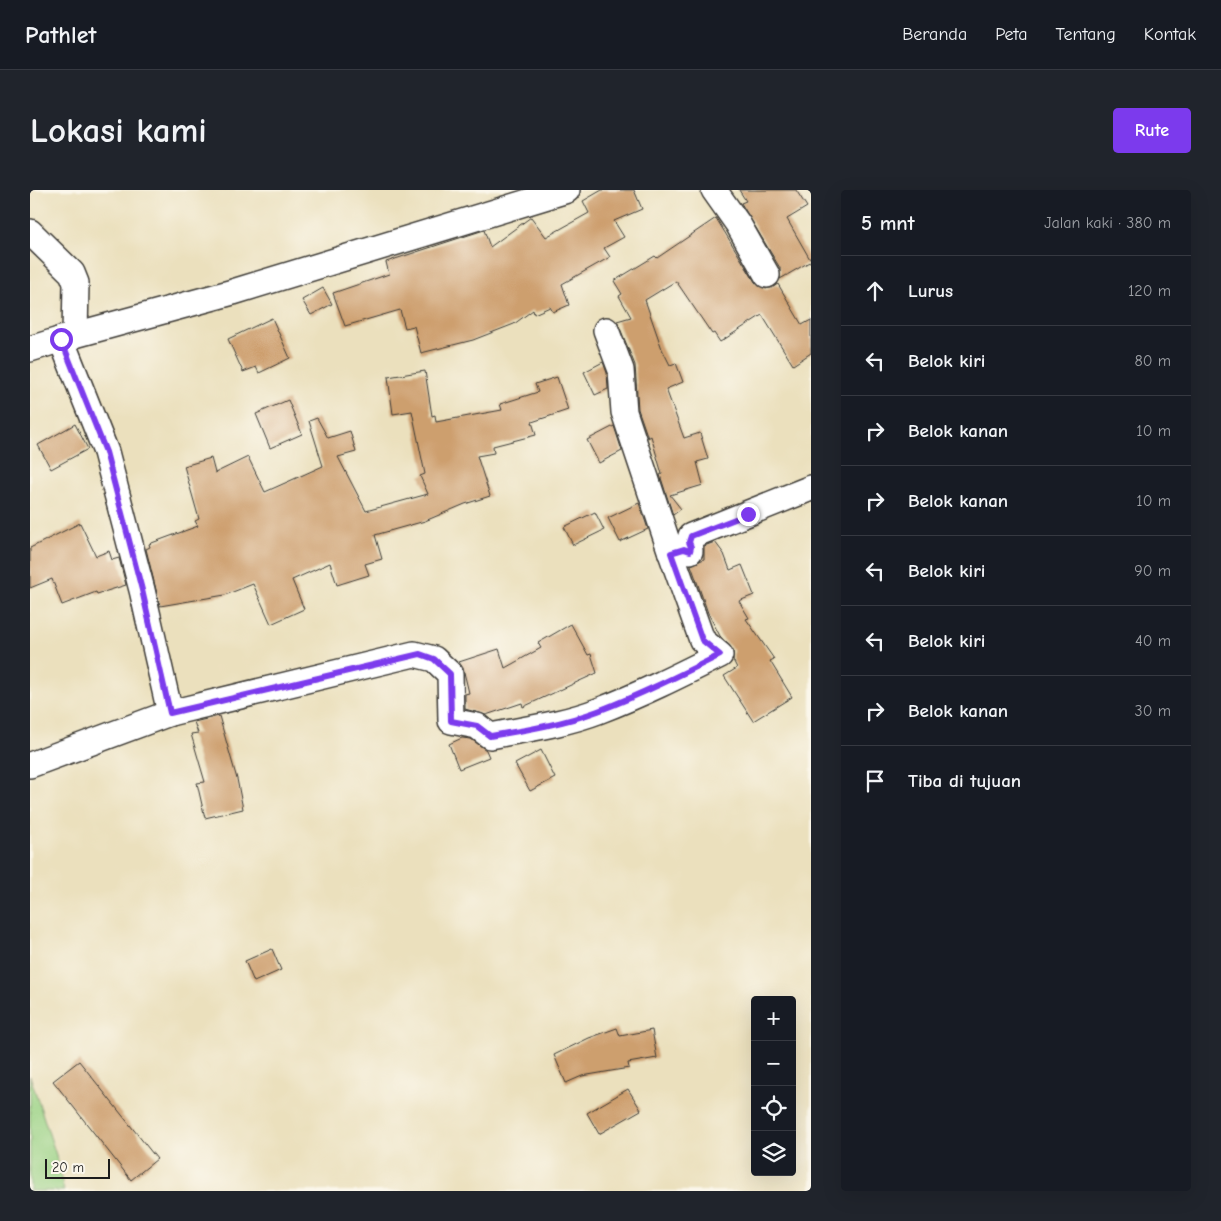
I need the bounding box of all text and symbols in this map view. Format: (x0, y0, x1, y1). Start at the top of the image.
text: Pathlet (25, 21, 96, 49)
text: Beranda (902, 24, 967, 45)
text: Peta (995, 24, 1027, 45)
text: Tentang (1055, 24, 1116, 45)
text: Kontak (1144, 24, 1196, 45)
button: Rute (1113, 108, 1191, 153)
text: Lokasi kami (30, 110, 207, 151)
text: 5 mnt (861, 211, 915, 235)
text: Jalan kaki · 380 m (1044, 214, 1171, 232)
icon: ahead (861, 277, 889, 305)
text: Lurus (908, 280, 953, 302)
text: 120 m (1128, 282, 1171, 300)
route start (50, 328, 73, 351)
icon: left (861, 347, 889, 375)
text: Belok kiri (908, 350, 985, 372)
text: 80 m (1134, 352, 1171, 370)
icon: right (861, 417, 889, 445)
text: Belok kanan (908, 420, 1008, 442)
text: 10 m (1136, 422, 1171, 440)
icon: right (861, 487, 889, 515)
text: Belok kanan (908, 490, 1008, 512)
text: 10 m (1136, 492, 1171, 510)
route end (737, 503, 760, 526)
icon: left (861, 557, 889, 585)
text: Belok kiri (908, 560, 985, 582)
text: 90 m (1134, 562, 1171, 580)
icon: left (861, 627, 889, 655)
text: Belok kiri (908, 630, 985, 652)
text: 40 m (1135, 632, 1171, 650)
icon: right (861, 697, 889, 725)
text: Belok kanan (908, 700, 1008, 722)
text: 30 m (1135, 702, 1171, 720)
icon: arrive (861, 767, 889, 795)
text: Tiba di tujuan (908, 770, 1021, 792)
map controls (751, 996, 796, 1176)
button: + (751, 996, 796, 1041)
button: − (751, 1041, 796, 1086)
button: locate (751, 1086, 796, 1131)
button: layers (751, 1131, 796, 1176)
scale bar (45, 1156, 110, 1179)
text: 20 m (52, 1159, 84, 1176)

